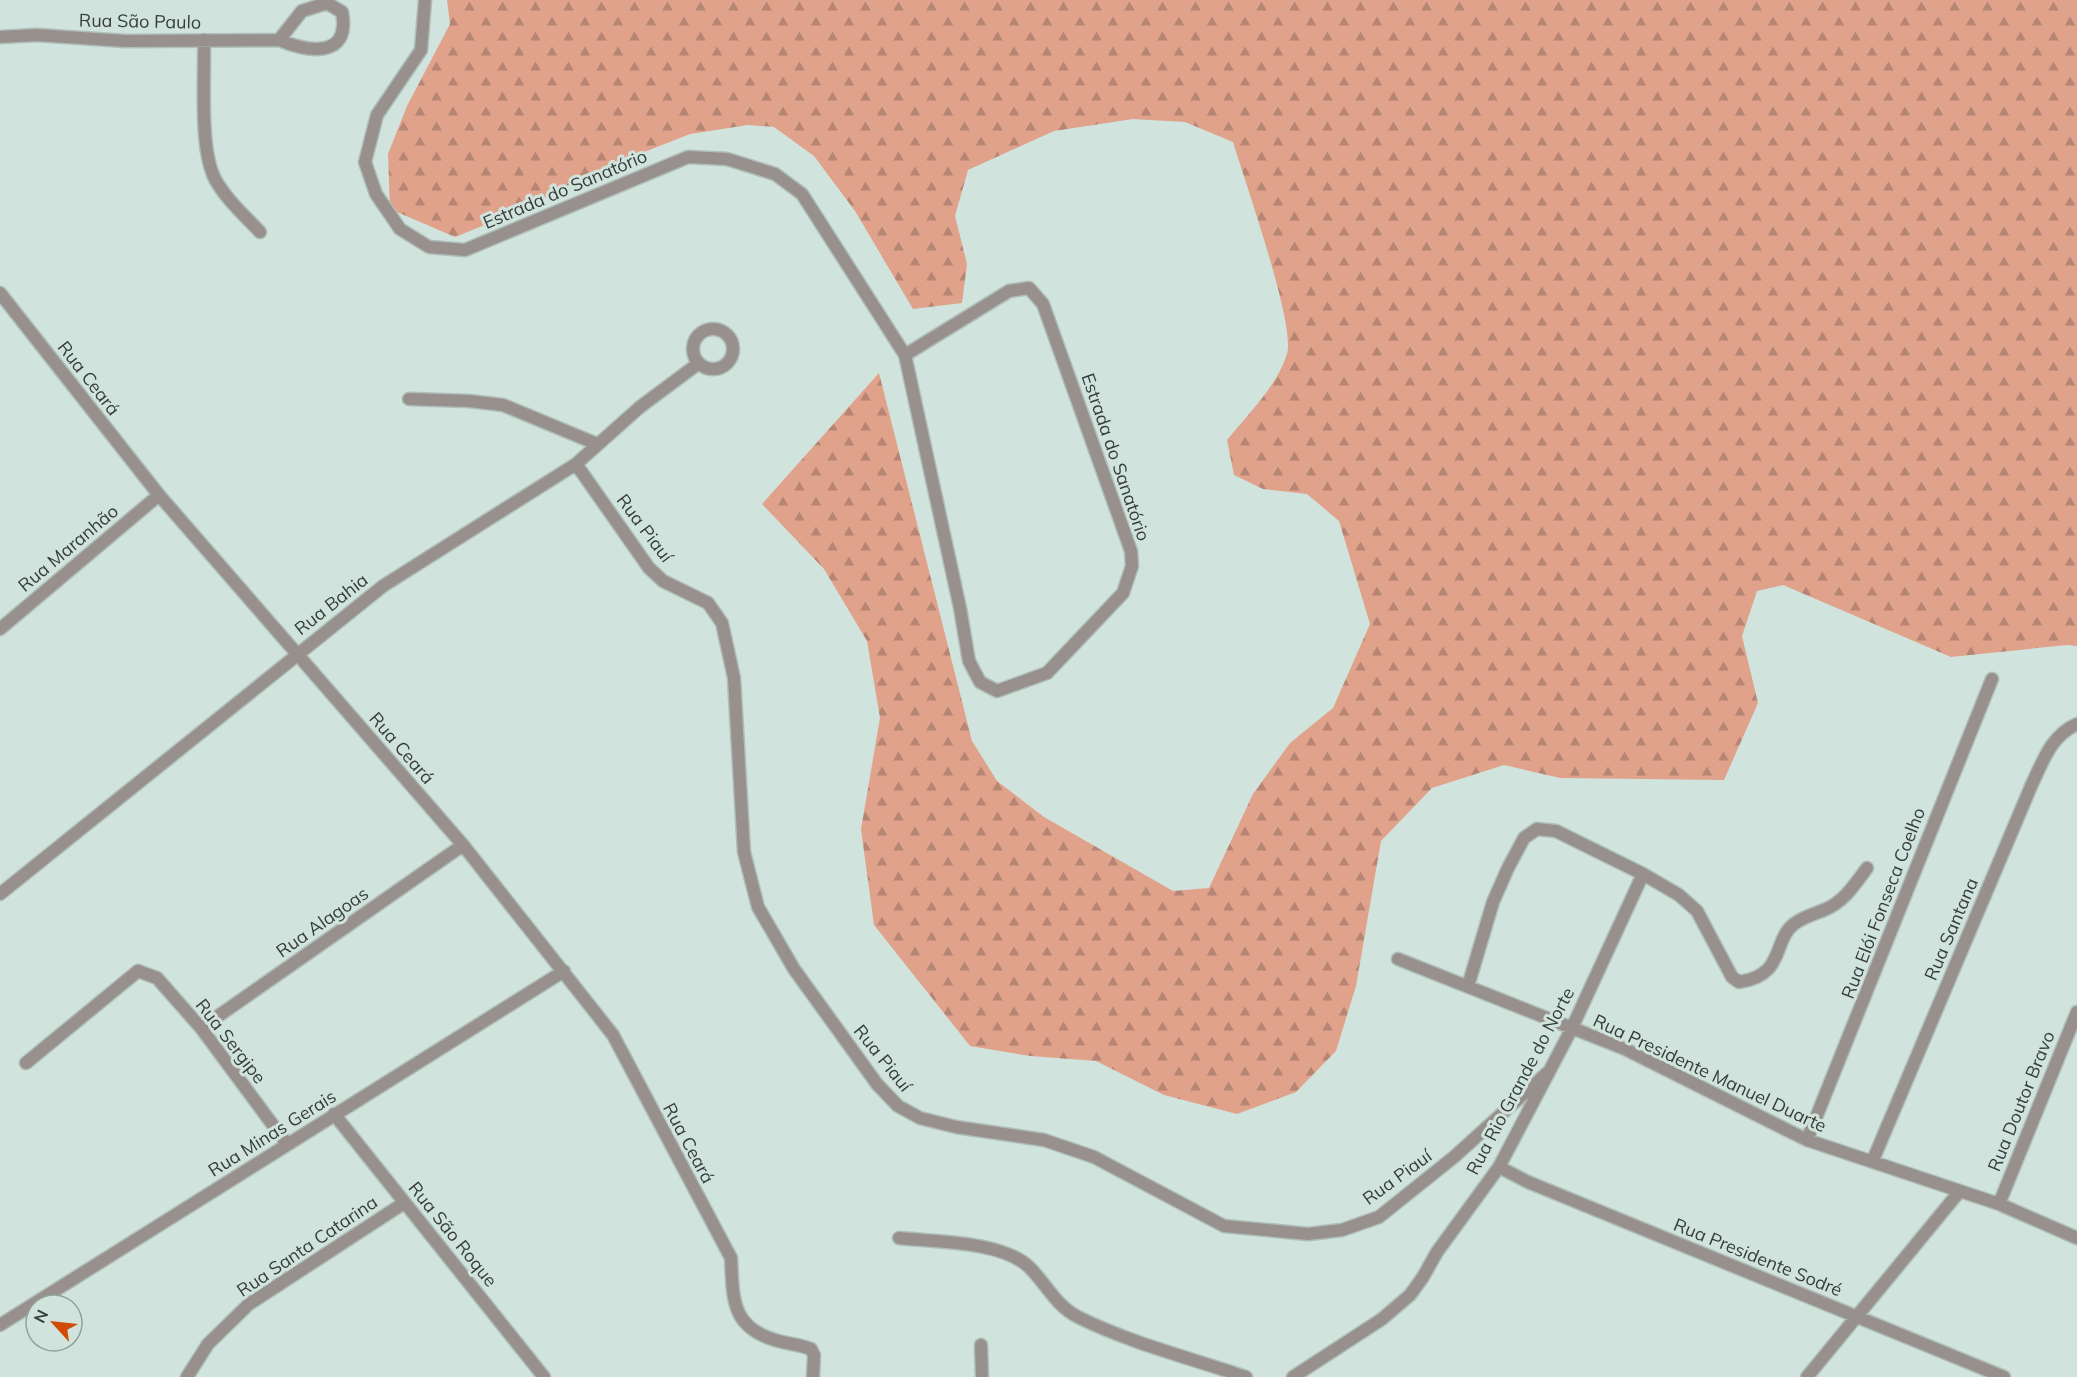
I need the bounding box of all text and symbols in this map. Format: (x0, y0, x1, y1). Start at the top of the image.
street label: Rua São Paulo (79, 8, 201, 34)
street label: Estrada do Sanatório (480, 144, 650, 234)
street label: Rua Ceará (53, 336, 125, 420)
street label: Estrada do Sanatório (1076, 370, 1156, 544)
street label: Rua Piauí (612, 489, 679, 568)
street label: Rua Maranhão (13, 499, 123, 597)
street label: Rua Bahia (290, 568, 372, 640)
street label: Rua Ceará (364, 707, 440, 789)
street label: Rua Elói Fonseca Coelho (1836, 804, 1930, 1002)
street label: Rua Santana (1919, 874, 1983, 984)
street label: Rua Alagoas (271, 882, 373, 962)
street label: Rua Rio Grande do Norte (1461, 983, 1579, 1179)
street label: Rua Sergipe (191, 994, 271, 1088)
street label: Rua Presidente Manuel Duarte (1590, 1009, 1830, 1137)
street label: Rua Piauí (849, 1020, 918, 1098)
street label: Rua Doutor Bravo (1982, 1027, 2060, 1175)
street label: Rua Minas Gerais (204, 1084, 340, 1182)
street label: Rua Ceará (658, 1099, 720, 1187)
street label: Rua Piauí (1358, 1143, 1437, 1210)
street label: Rua São Roque (404, 1177, 502, 1291)
street label: Rua Santa Catarina (232, 1190, 382, 1302)
street label: Rua Presidente Sodré (1670, 1213, 1846, 1301)
north arrow (24, 1293, 84, 1353)
text: N (29, 1306, 52, 1326)

